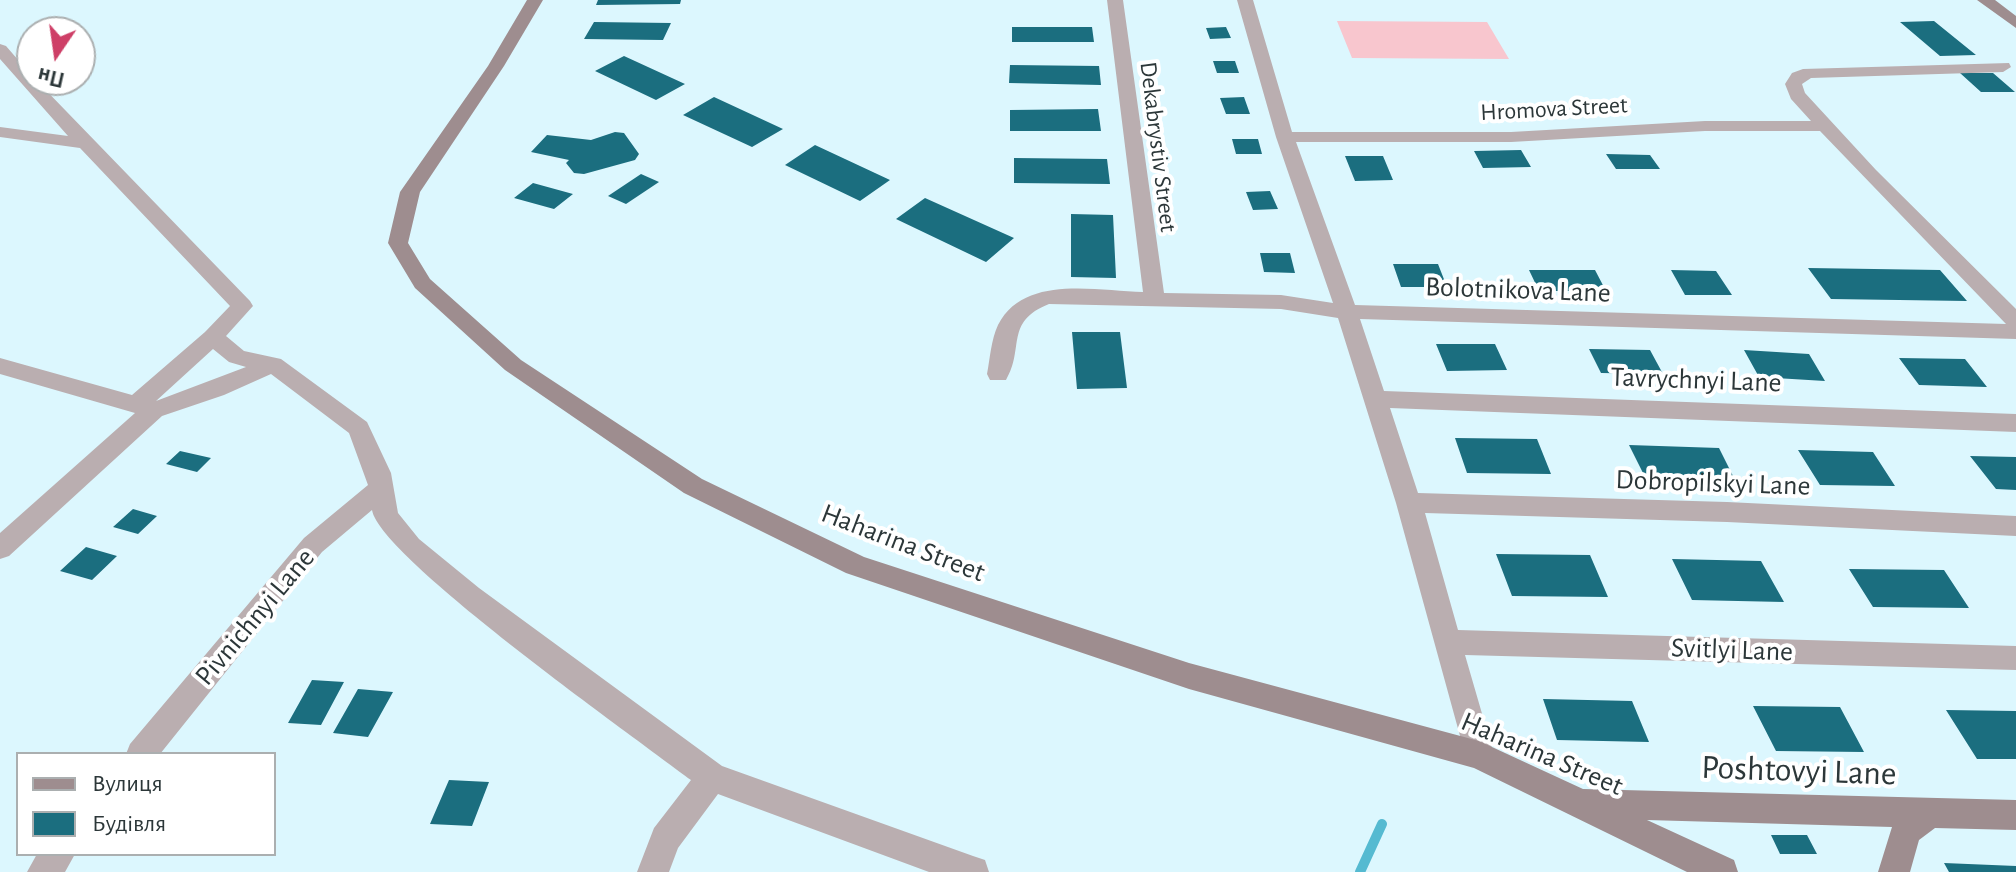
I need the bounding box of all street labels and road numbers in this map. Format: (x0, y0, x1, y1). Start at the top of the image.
street label: Dekabrystiv Street (1133, 60, 1183, 234)
street label: Hromova Street (1480, 91, 1628, 127)
street label: Bolotnikova Lane (1425, 270, 1611, 310)
street label: Tavrychnyi Lane (1610, 360, 1782, 400)
street label: Dobropilskyi Lane (1615, 463, 1811, 503)
street label: Haharina Street (816, 496, 990, 590)
street label: Pivnichnyi Lane (188, 542, 322, 692)
street label: Svitlyi Lane (1670, 631, 1794, 669)
street label: Haharina Street (1456, 705, 1628, 803)
street label: Poshtovyi Lane (1701, 747, 1897, 795)

